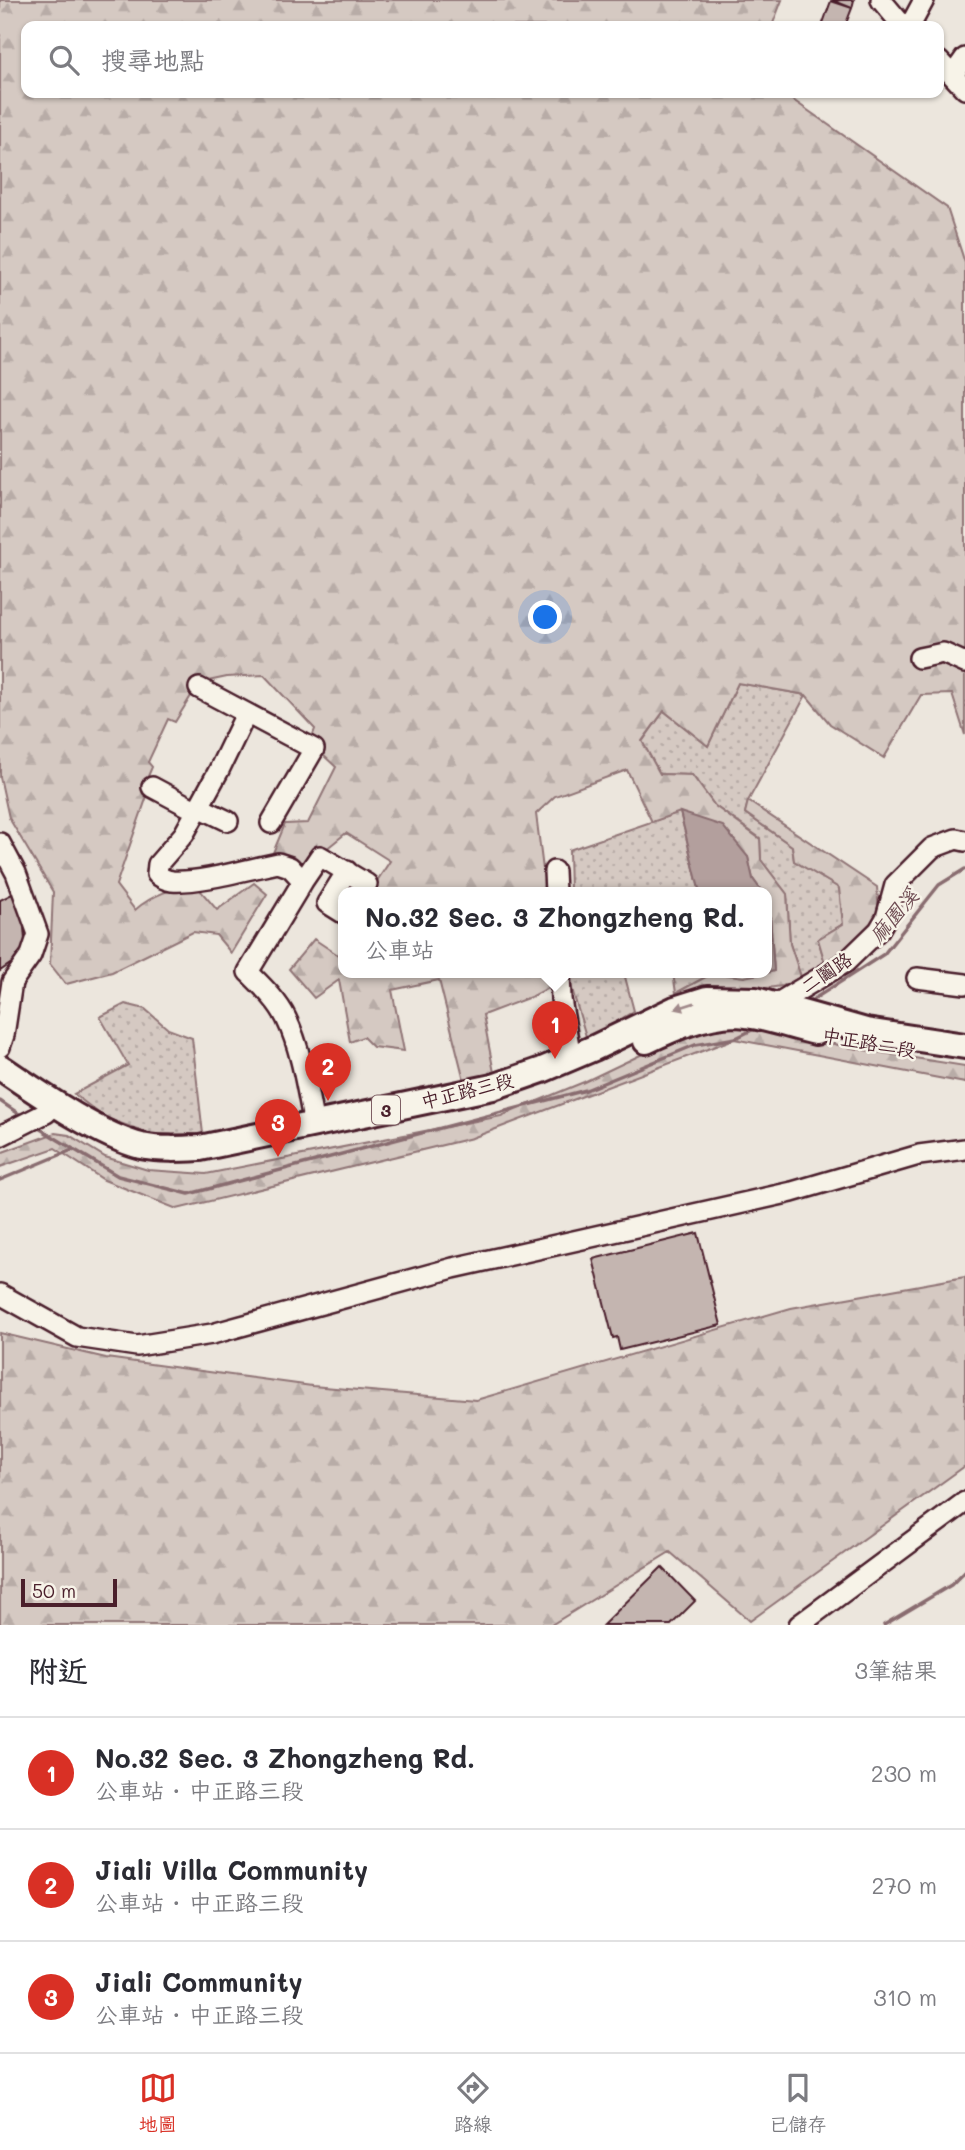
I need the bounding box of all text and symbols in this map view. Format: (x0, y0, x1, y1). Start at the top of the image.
search box (21, 21, 944, 98)
icon: search (45, 41, 83, 79)
text: 搜尋地點 (101, 43, 205, 77)
your location (528, 600, 562, 634)
water label: 麻園溪 (862, 881, 924, 948)
popup (338, 887, 772, 978)
text: No.32 Sec. 3 Zhongzheng Rd. (365, 900, 745, 934)
text: 公車站 (365, 934, 434, 964)
street label: 二鬮路 (795, 946, 857, 998)
pin: 1 (532, 1001, 578, 1059)
one-way arrow (675, 1001, 696, 1012)
street label: 中正路二段 (820, 1021, 918, 1063)
pin: 2 (305, 1043, 351, 1101)
street label: 中正路三段 (418, 1066, 516, 1114)
road number: 3 (372, 1096, 400, 1125)
pin: 3 (255, 1099, 301, 1157)
scale bar (21, 1576, 117, 1608)
text: 50 m (32, 1578, 76, 1603)
text: 附近 (28, 1650, 88, 1690)
text: 3筆結果 (855, 1655, 937, 1685)
text: No.32 Sec. 3 Zhongzheng Rd. (95, 1741, 475, 1775)
text: 1 (46, 1758, 56, 1788)
text: 230 m (871, 1758, 937, 1788)
text: 公車站 · 中正路三段 (95, 1775, 304, 1805)
text: Jiali Villa Community (95, 1853, 368, 1887)
text: 2 (45, 1870, 57, 1900)
text: 270 m (872, 1870, 937, 1900)
text: 公車站 · 中正路三段 (95, 1887, 304, 1917)
text: Jiali Community (95, 1965, 303, 1999)
text: 3 (44, 1982, 58, 2012)
text: 310 m (873, 1982, 937, 2012)
text: 公車站 · 中正路三段 (95, 1999, 304, 2029)
tab: 地圖 (139, 2069, 177, 2136)
tab: 路線 (454, 2069, 492, 2136)
tab: 已儲存 (769, 2069, 826, 2136)

